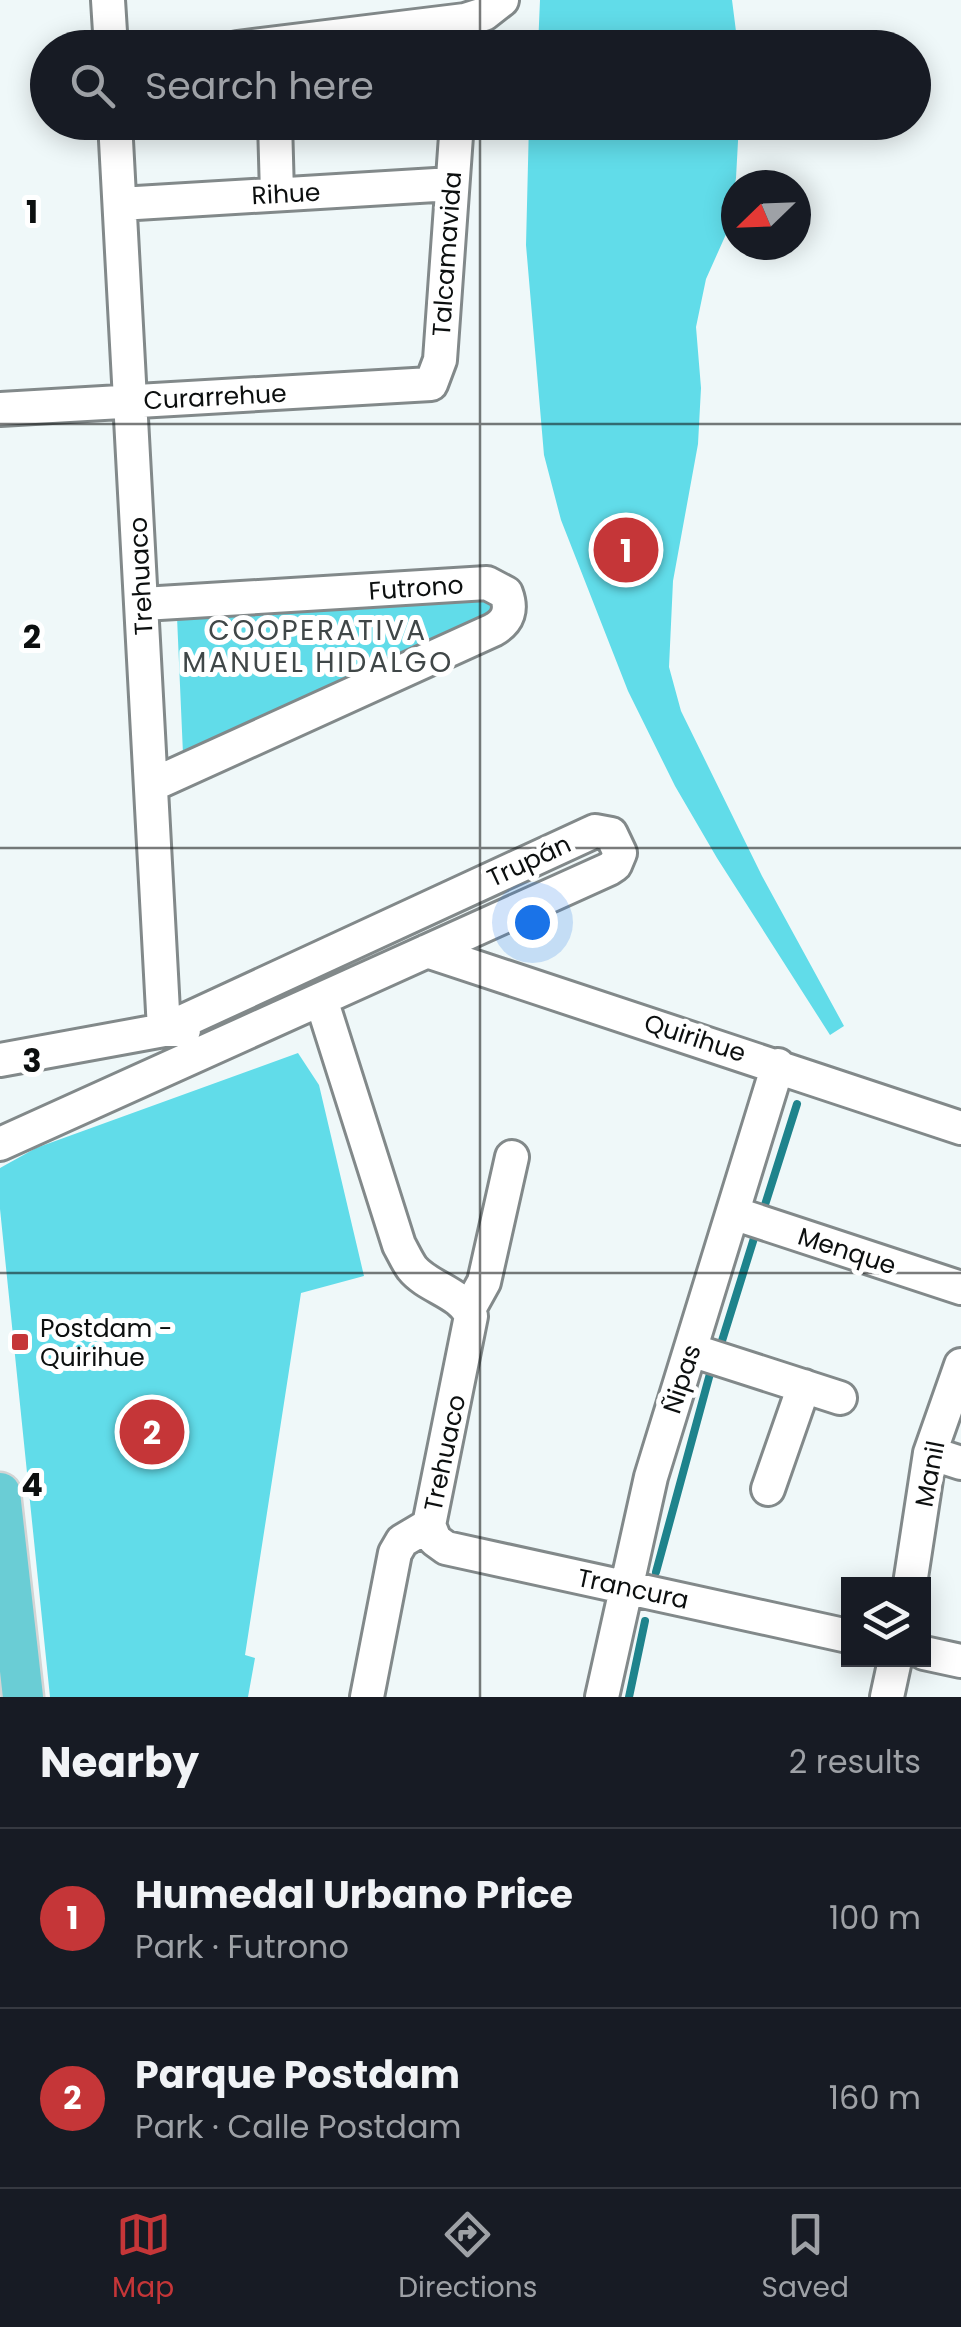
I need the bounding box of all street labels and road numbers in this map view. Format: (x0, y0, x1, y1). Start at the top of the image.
street label: Talcamavida (424, 170, 470, 338)
street label: Rihue (251, 175, 321, 213)
street label: Curarrehue (143, 376, 287, 418)
street label: Trehuaco (120, 516, 162, 636)
street label: Futrono (367, 567, 465, 609)
street label: Trupán (481, 826, 577, 896)
street label: Quirihue (640, 1005, 750, 1071)
street label: Menque (793, 1219, 901, 1283)
street label: Ñipas (654, 1340, 710, 1418)
street label: Trehuaco (416, 1391, 474, 1515)
street label: Manil (906, 1438, 954, 1510)
street label: Trancura (574, 1560, 692, 1618)

